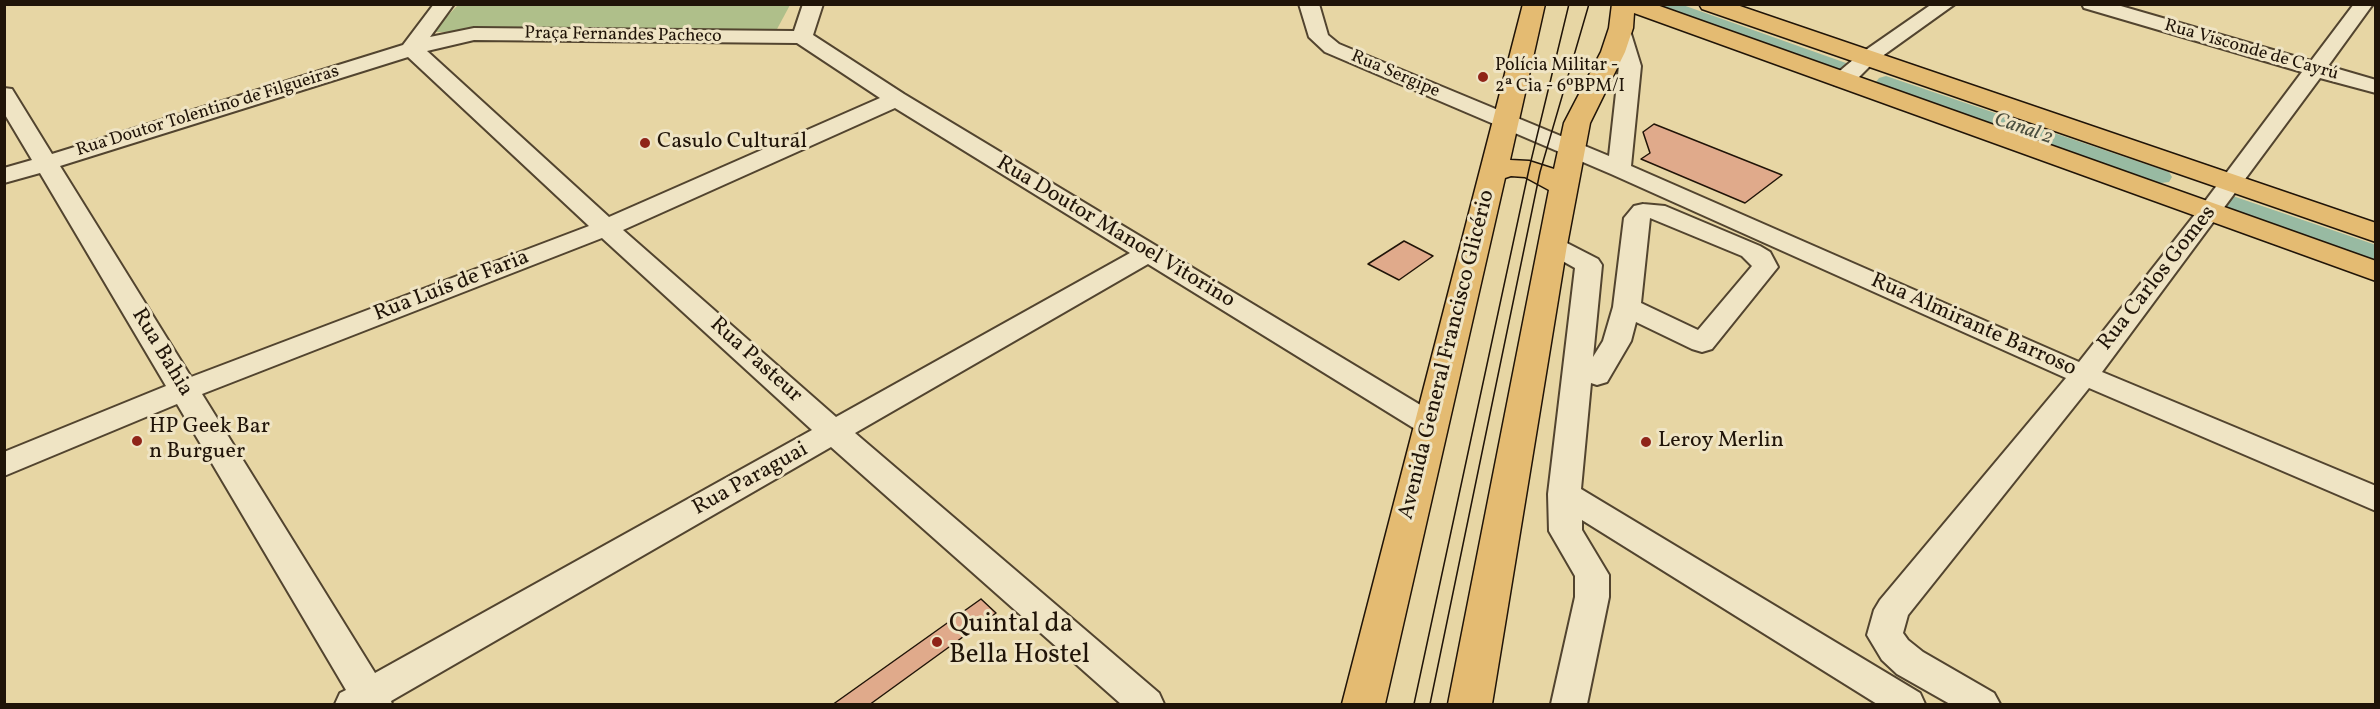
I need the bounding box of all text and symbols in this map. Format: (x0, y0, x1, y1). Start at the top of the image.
street label: Rua Visconde de Cayrú (2161, 16, 2341, 86)
street label: Praça Fernandes Pacheco (524, 23, 722, 49)
street label: Rua Sergipe (1347, 47, 1443, 103)
place label: Polícia Militar - 2ª Cia - 6ºBPM/I (1495, 56, 1625, 98)
street label: Rua Doutor Tolentino de Filgueiras (74, 62, 342, 162)
marker: Polícia Militar - 2ª Cia - 6ºBPM/I (1476, 70, 1490, 84)
water label: Canal 2 (1991, 109, 2055, 151)
place label: Casulo Cultural (657, 130, 807, 156)
marker: Casulo Cultural (638, 136, 652, 150)
street label: Rua Doutor Manoel Vitorino (991, 151, 1239, 315)
street label: Avenida General Francisco Glicério (1394, 188, 1502, 522)
street label: Rua Carlos Gomes (2093, 201, 2223, 357)
street label: Rua Luís de Faria (371, 245, 533, 329)
street label: Rua Almirante Barroso (1866, 269, 2080, 383)
street label: Rua Bahia (124, 304, 198, 402)
street label: Rua Pasteur (703, 313, 807, 409)
place label: HP Geek Bar n Burguer (149, 415, 270, 466)
place label: Leroy Merlin (1658, 429, 1784, 455)
marker: HP Geek Bar n Burguer (130, 434, 144, 448)
marker: Leroy Merlin (1639, 435, 1653, 449)
street label: Rua Paraguai (689, 437, 813, 523)
place label: Quintal da Bella Hostel (949, 610, 1090, 673)
marker: Quintal da Bella Hostel (930, 635, 944, 649)

